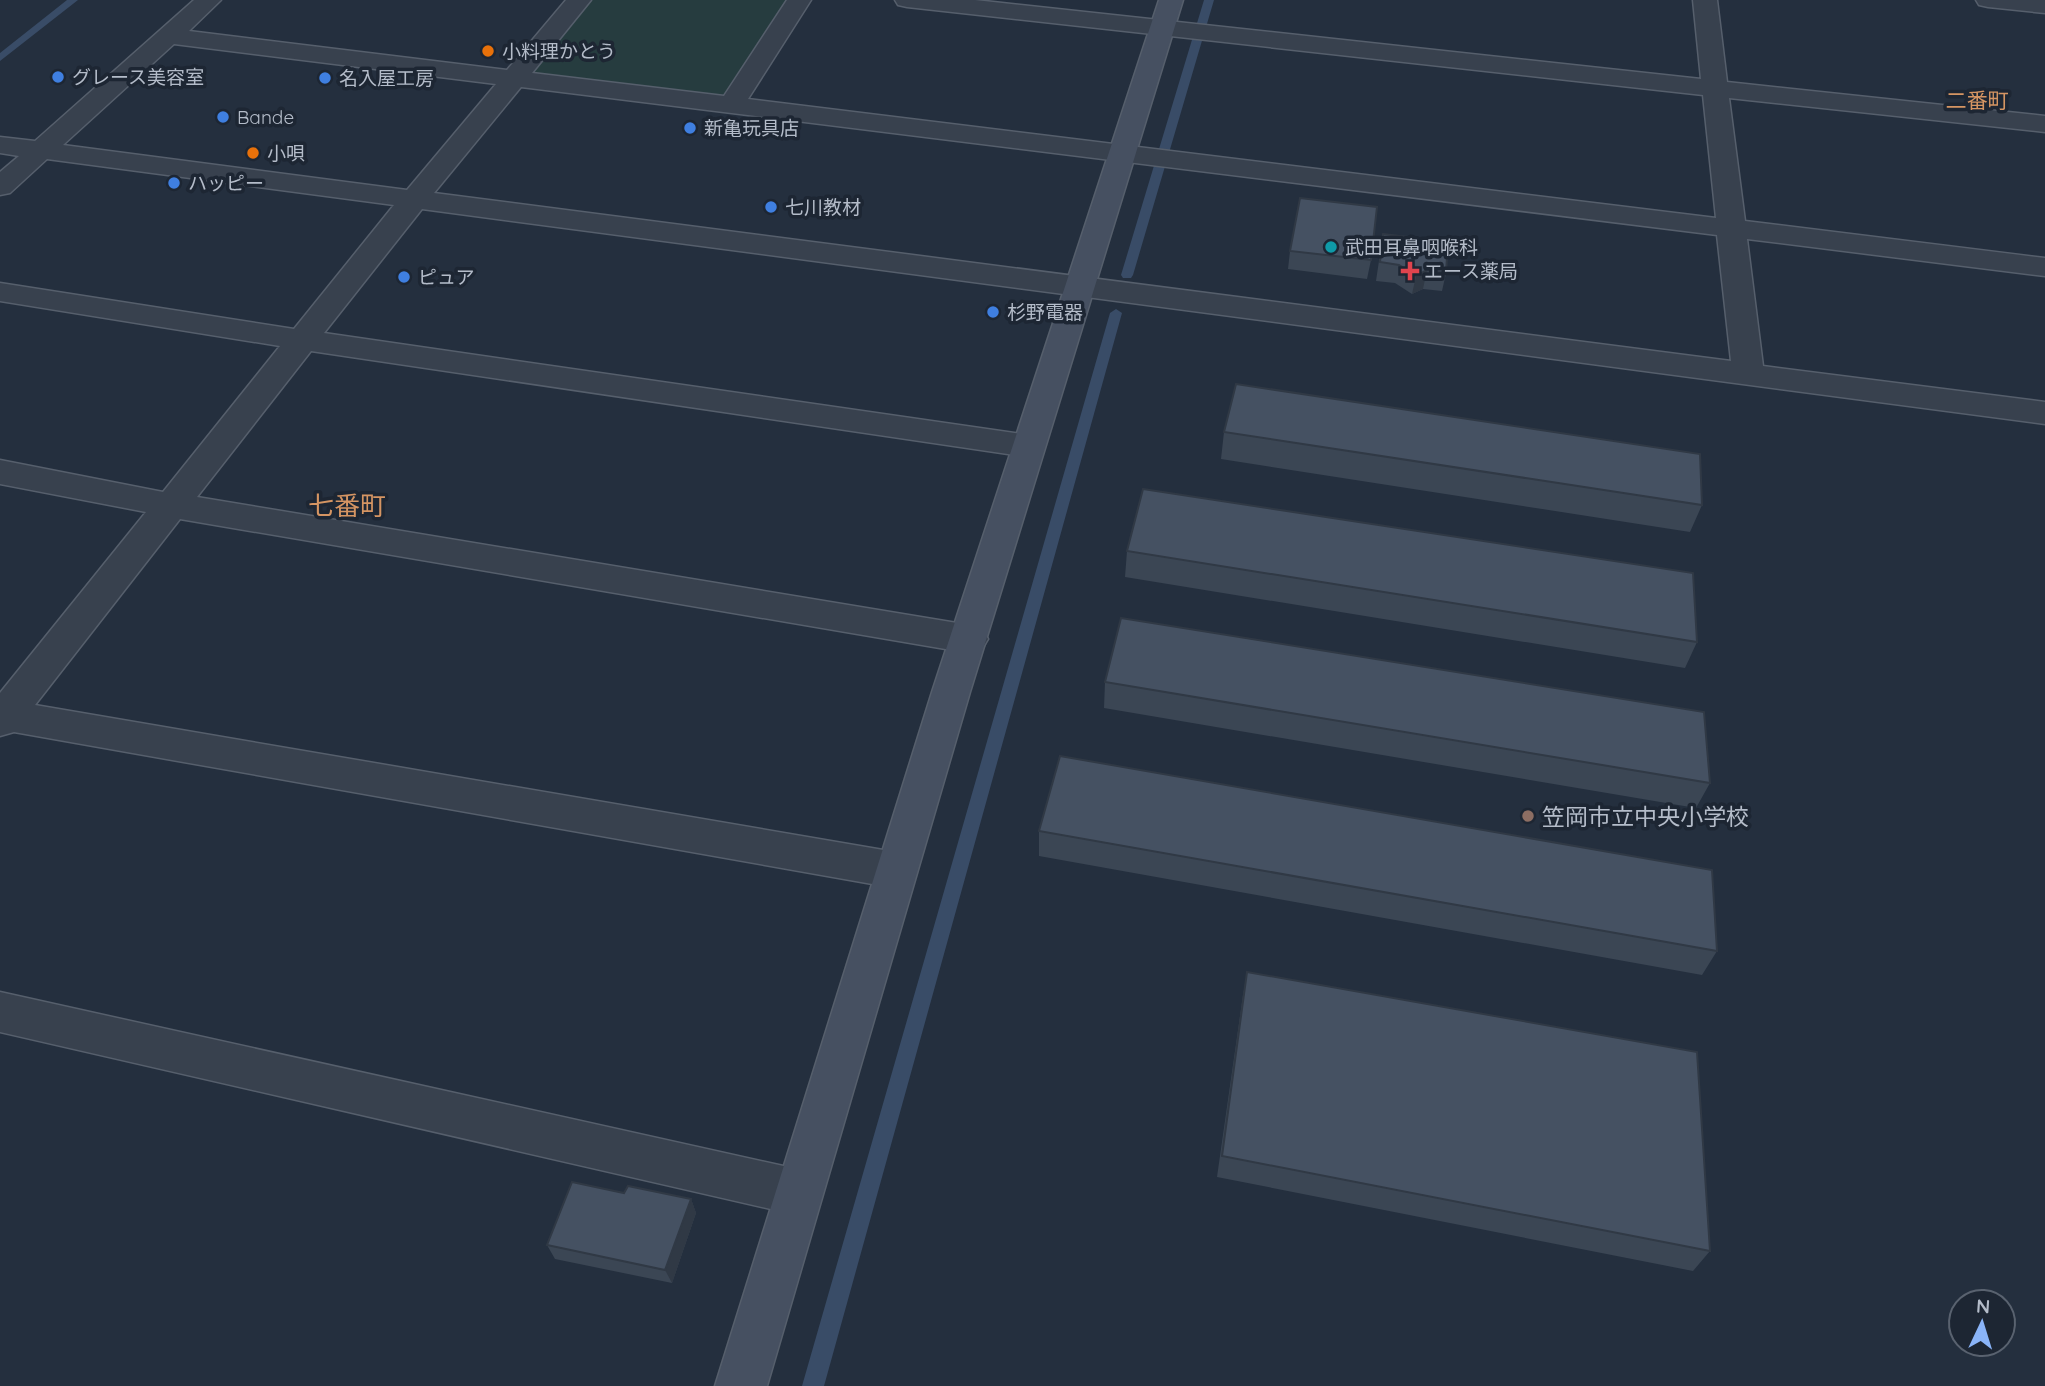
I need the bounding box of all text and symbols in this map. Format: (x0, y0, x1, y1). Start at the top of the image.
place label: 小料理かとう (502, 39, 616, 63)
marker: 小料理かとう (480, 43, 496, 59)
place label: グレース美容室 (72, 65, 204, 89)
place label: 名入屋工房 (339, 66, 434, 90)
marker: グレース美容室 (50, 69, 66, 85)
marker: 名入屋工房 (317, 70, 333, 86)
district label: 二番町 (1946, 87, 2009, 113)
place label: Bande (237, 105, 294, 129)
marker: Bande (215, 109, 231, 125)
place label: 新亀玩具店 (704, 116, 799, 140)
marker: 新亀玩具店 (682, 120, 698, 136)
place label: 小唄 (267, 141, 305, 165)
marker: 小唄 (245, 145, 261, 161)
place label: ハッピー (188, 171, 264, 195)
marker: ハッピー (166, 175, 182, 191)
place label: 七川教材 (785, 195, 861, 219)
marker: 七川教材 (763, 199, 779, 215)
place label: 武田耳鼻咽喉科 (1345, 235, 1478, 259)
marker: 武田耳鼻咽喉科 (1323, 239, 1339, 255)
place label: エース薬局 (1424, 259, 1518, 283)
marker: エース薬局 (1402, 263, 1418, 279)
place label: ピュア (418, 265, 475, 289)
marker: ピュア (396, 269, 412, 285)
place label: 杉野電器 (1007, 300, 1083, 324)
marker: 杉野電器 (985, 304, 1001, 320)
district label: 七番町 (308, 489, 386, 522)
place label: 笠岡市立中央小学校 (1542, 802, 1749, 831)
marker: 笠岡市立中央小学校 (1520, 808, 1536, 824)
north arrow (1947, 1288, 2017, 1358)
text: N (1975, 1294, 1991, 1318)

